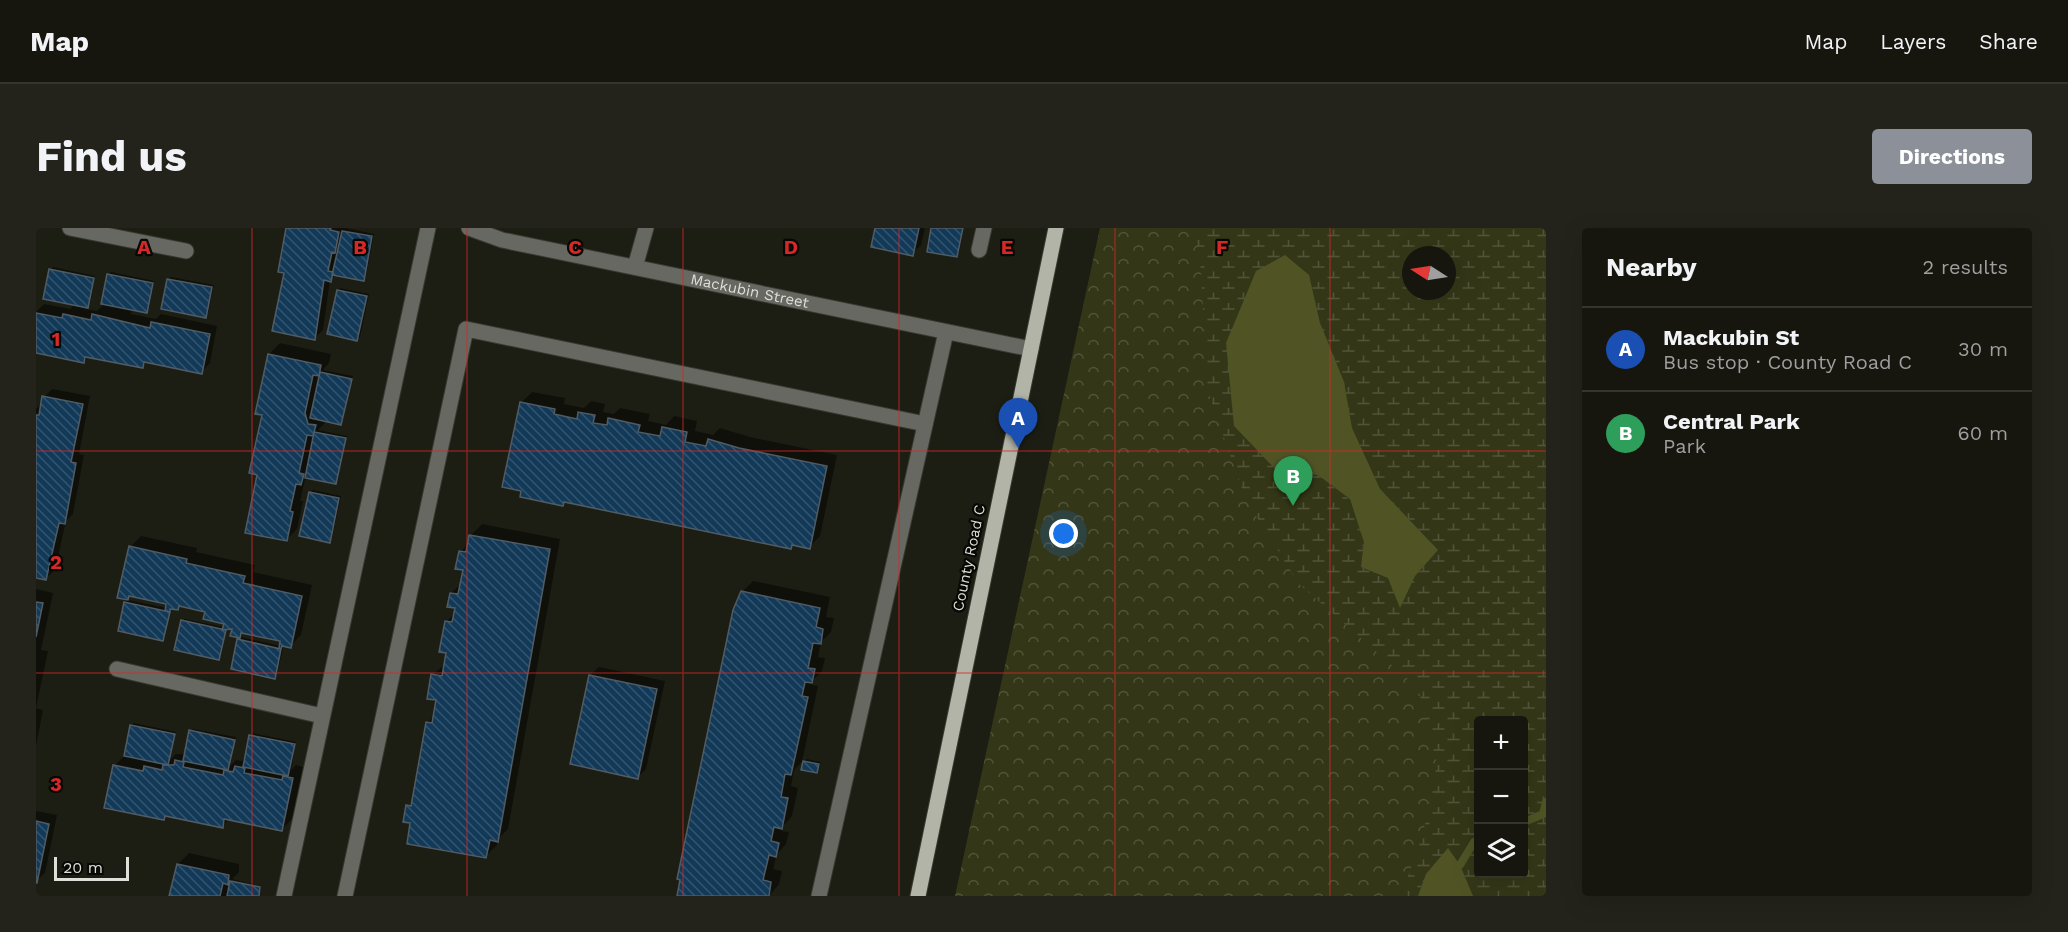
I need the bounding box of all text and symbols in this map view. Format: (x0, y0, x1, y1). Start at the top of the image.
text: Map (30, 25, 89, 58)
text: Map (1804, 29, 1847, 54)
text: Layers (1880, 29, 1946, 54)
text: Share (1979, 29, 2038, 54)
button: Directions (1872, 129, 2032, 184)
text: Find us (36, 132, 187, 181)
text: A (137, 235, 151, 259)
text: B (353, 235, 367, 259)
text: C (568, 235, 582, 259)
text: D (784, 235, 798, 259)
text: E (1001, 235, 1013, 259)
text: F (1216, 235, 1228, 259)
north arrow (1402, 246, 1456, 300)
text: Nearby (1606, 252, 1697, 282)
text: 2 results (1923, 255, 2008, 279)
street label: Mackubin Street (689, 270, 811, 312)
text: Mackubin St (1663, 325, 1799, 350)
text: 1 (52, 327, 60, 351)
text: A (1619, 337, 1632, 361)
text: 30 m (1958, 337, 2008, 361)
text: Bus stop · County Road C (1663, 350, 1912, 374)
pin: A (998, 398, 1038, 448)
text: Central Park (1663, 409, 1800, 434)
text: B (1619, 421, 1632, 445)
text: 60 m (1958, 421, 2008, 445)
text: Park (1663, 434, 1706, 458)
pin: B (1274, 456, 1312, 506)
street label: County Road C (949, 503, 989, 613)
your location (1049, 519, 1078, 548)
text: 2 (50, 550, 62, 574)
map controls (1474, 716, 1528, 878)
button: + (1474, 716, 1528, 770)
button: − (1474, 770, 1528, 824)
text: 3 (50, 772, 62, 796)
button: layers (1474, 824, 1528, 878)
scale bar (54, 854, 129, 882)
text: 20 m (63, 858, 103, 877)

